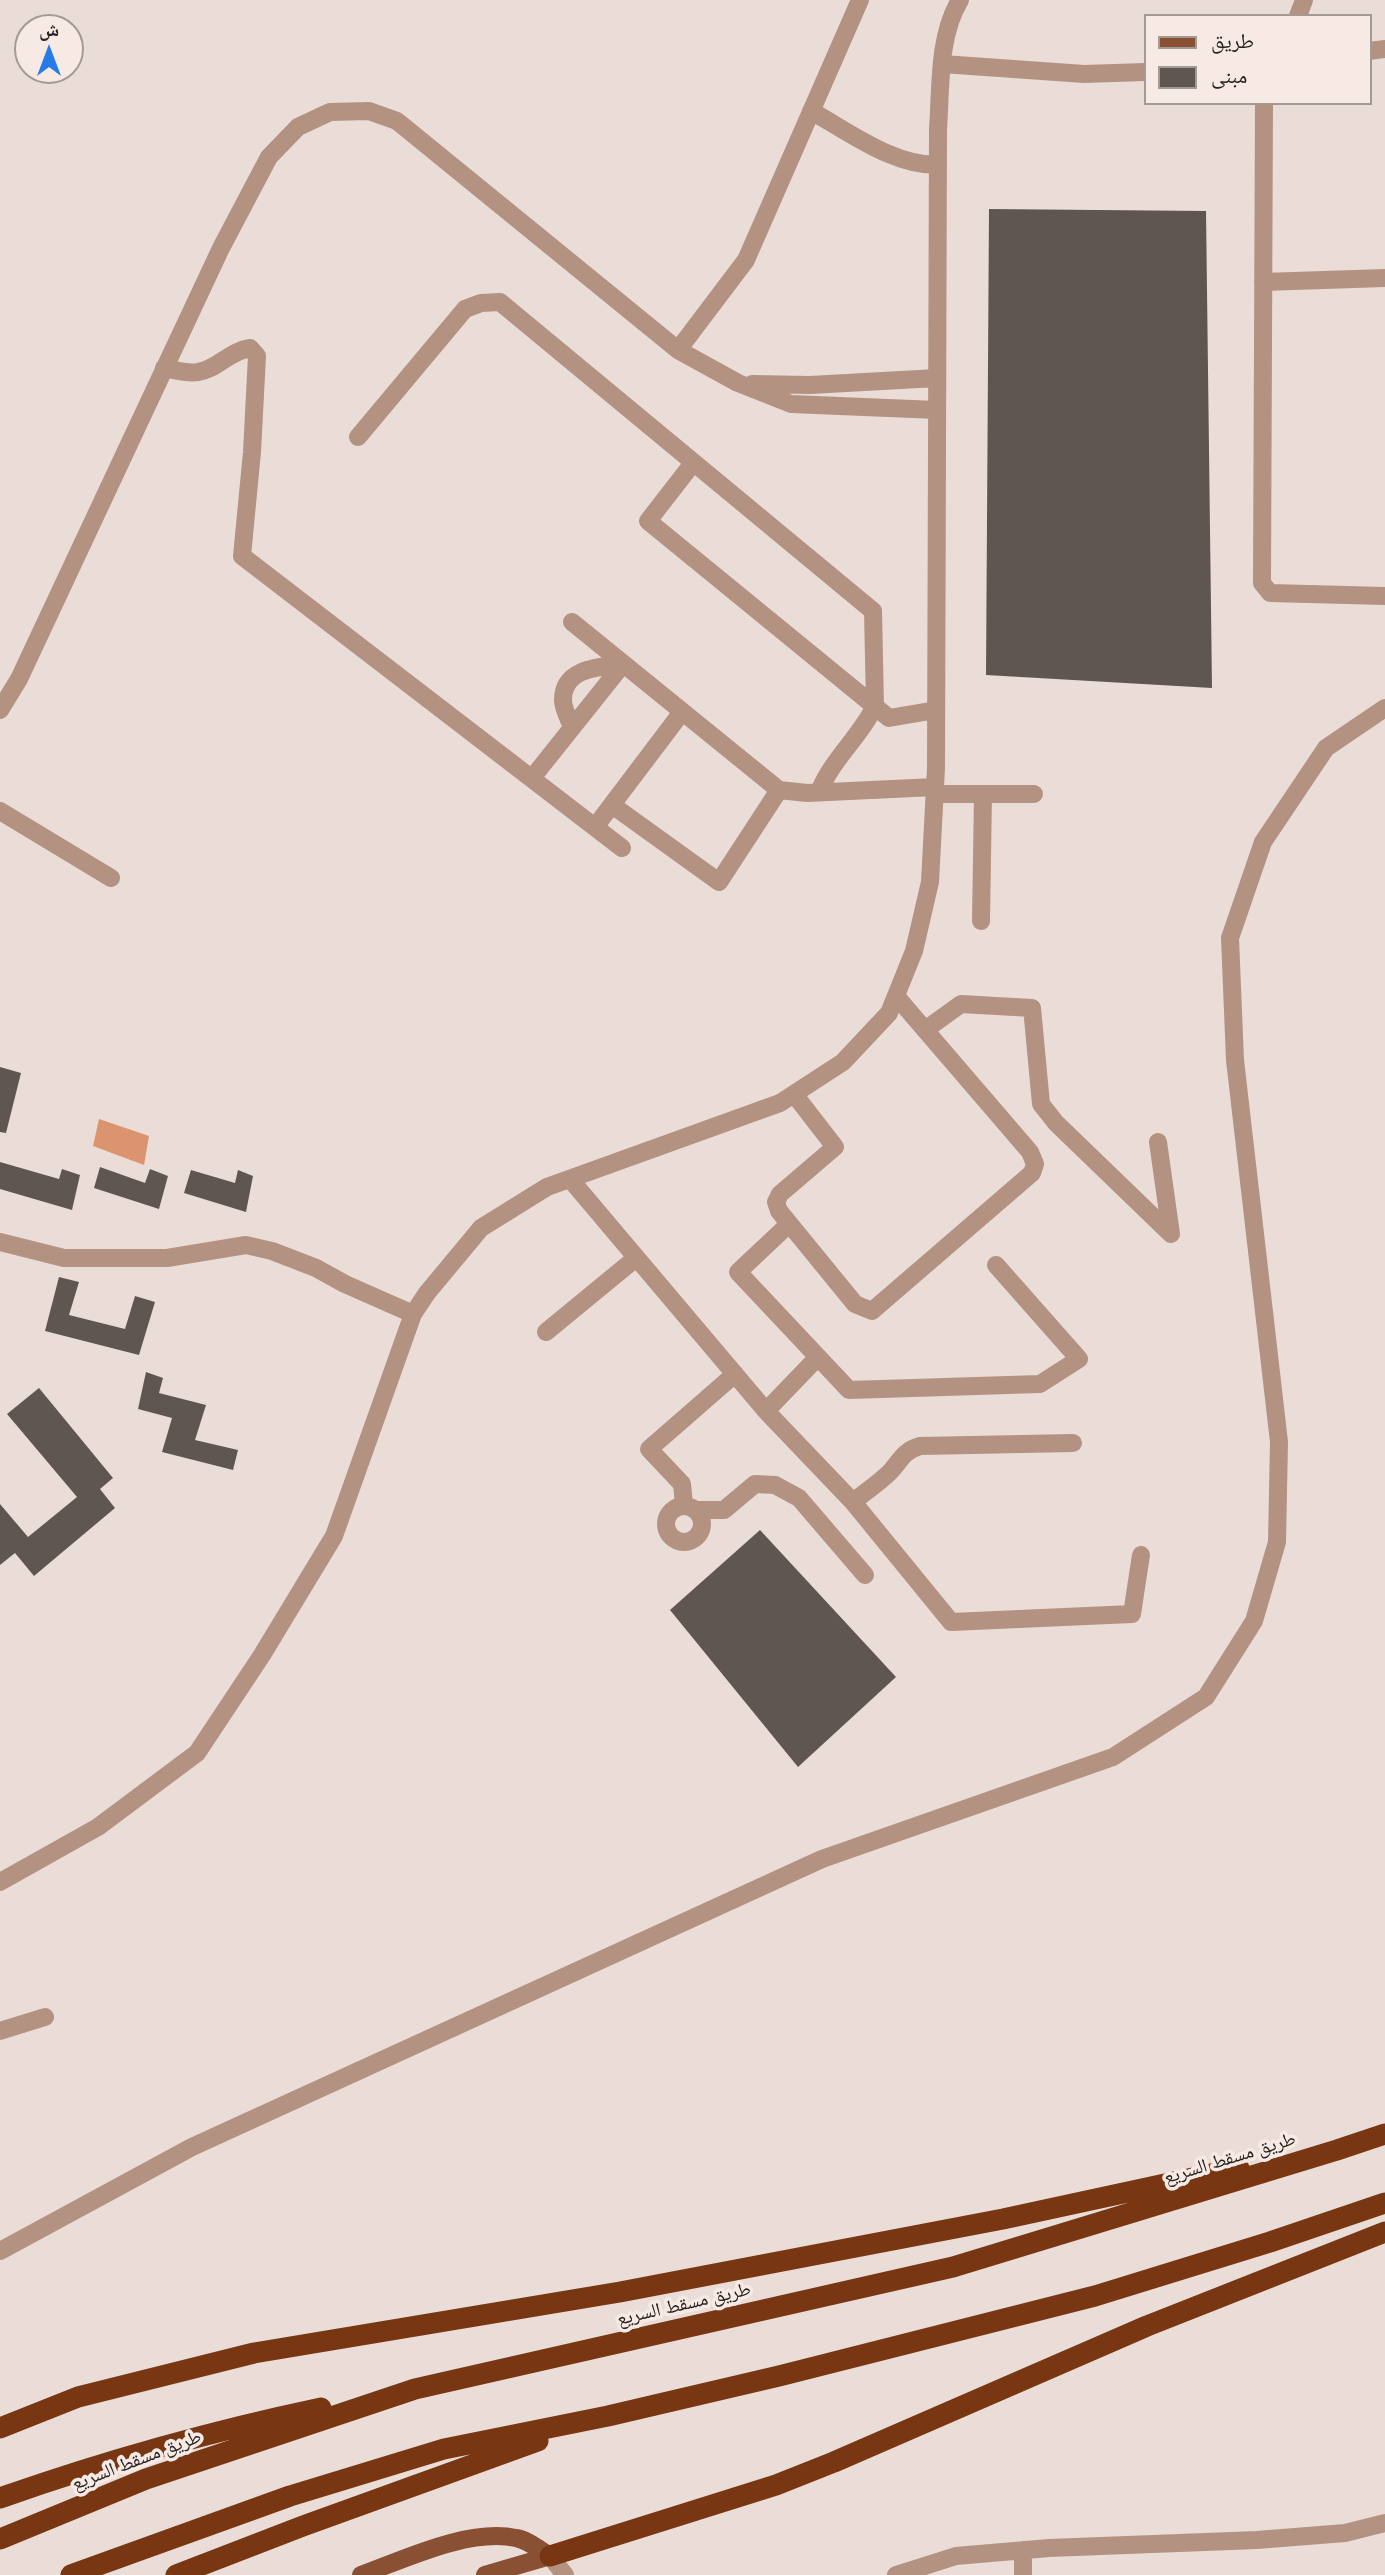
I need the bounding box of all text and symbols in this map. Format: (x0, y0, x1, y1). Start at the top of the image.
north arrow (14, 14, 84, 84)
legend (1144, 14, 1371, 105)
text: ش (39, 16, 59, 43)
text: طريق (1211, 26, 1254, 55)
text: مبنى (1211, 61, 1247, 90)
street label: طريق مسقط السريع (1161, 2128, 1299, 2190)
street label: طريق مسقط السريع (615, 2279, 753, 2331)
street label: طريق مسقط السريع (69, 2426, 205, 2496)

